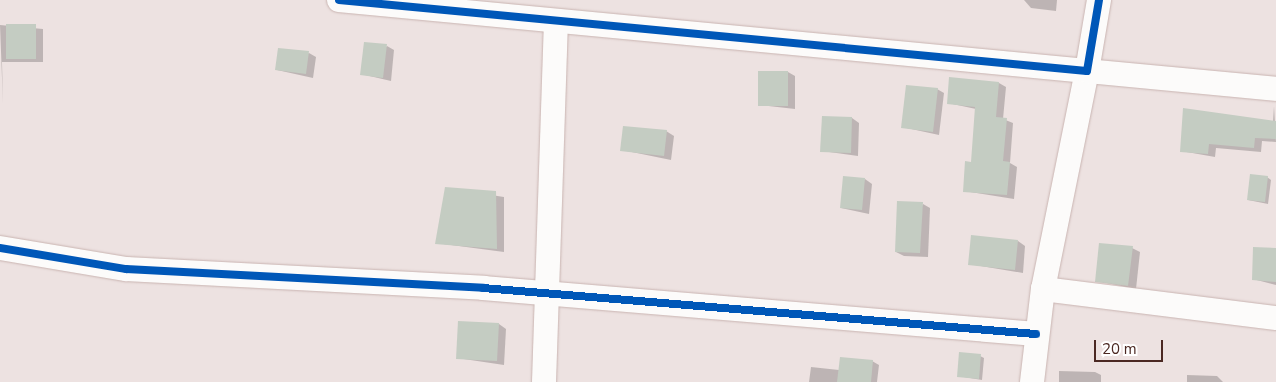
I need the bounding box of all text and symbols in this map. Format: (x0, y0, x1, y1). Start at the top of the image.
scale bar (1096, 330, 1165, 362)
text: 20 m (1102, 339, 1137, 359)

